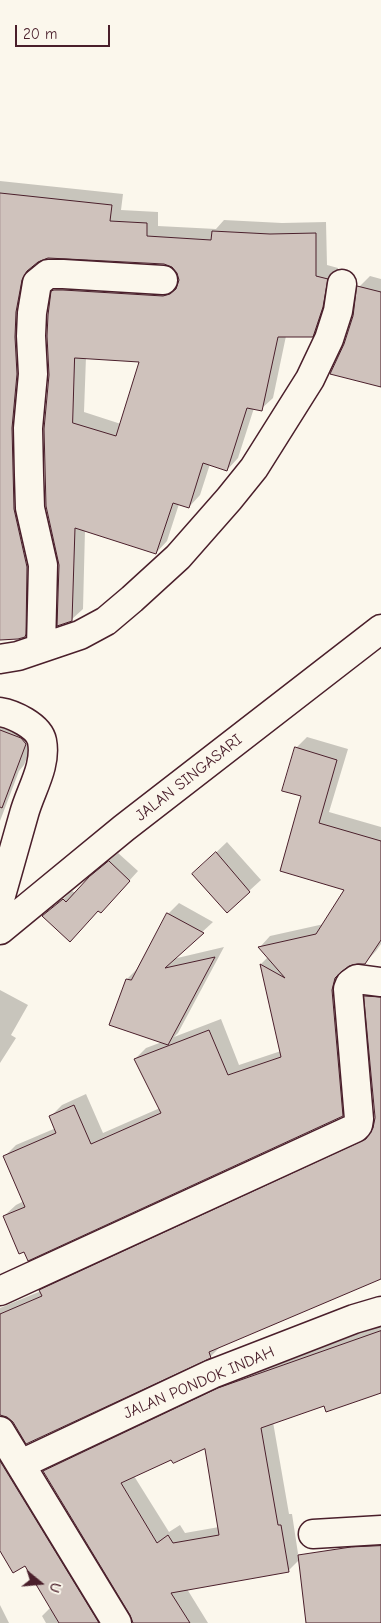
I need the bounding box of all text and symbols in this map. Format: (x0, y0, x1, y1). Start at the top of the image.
scale bar (18, 15, 112, 47)
text: 20 m (23, 25, 57, 43)
street label: JALAN SINGASARI (132, 730, 246, 826)
street label: JALAN PONDOK INDAH (121, 1343, 277, 1423)
north arrow (15, 1558, 65, 1608)
text: U (45, 1581, 64, 1594)

